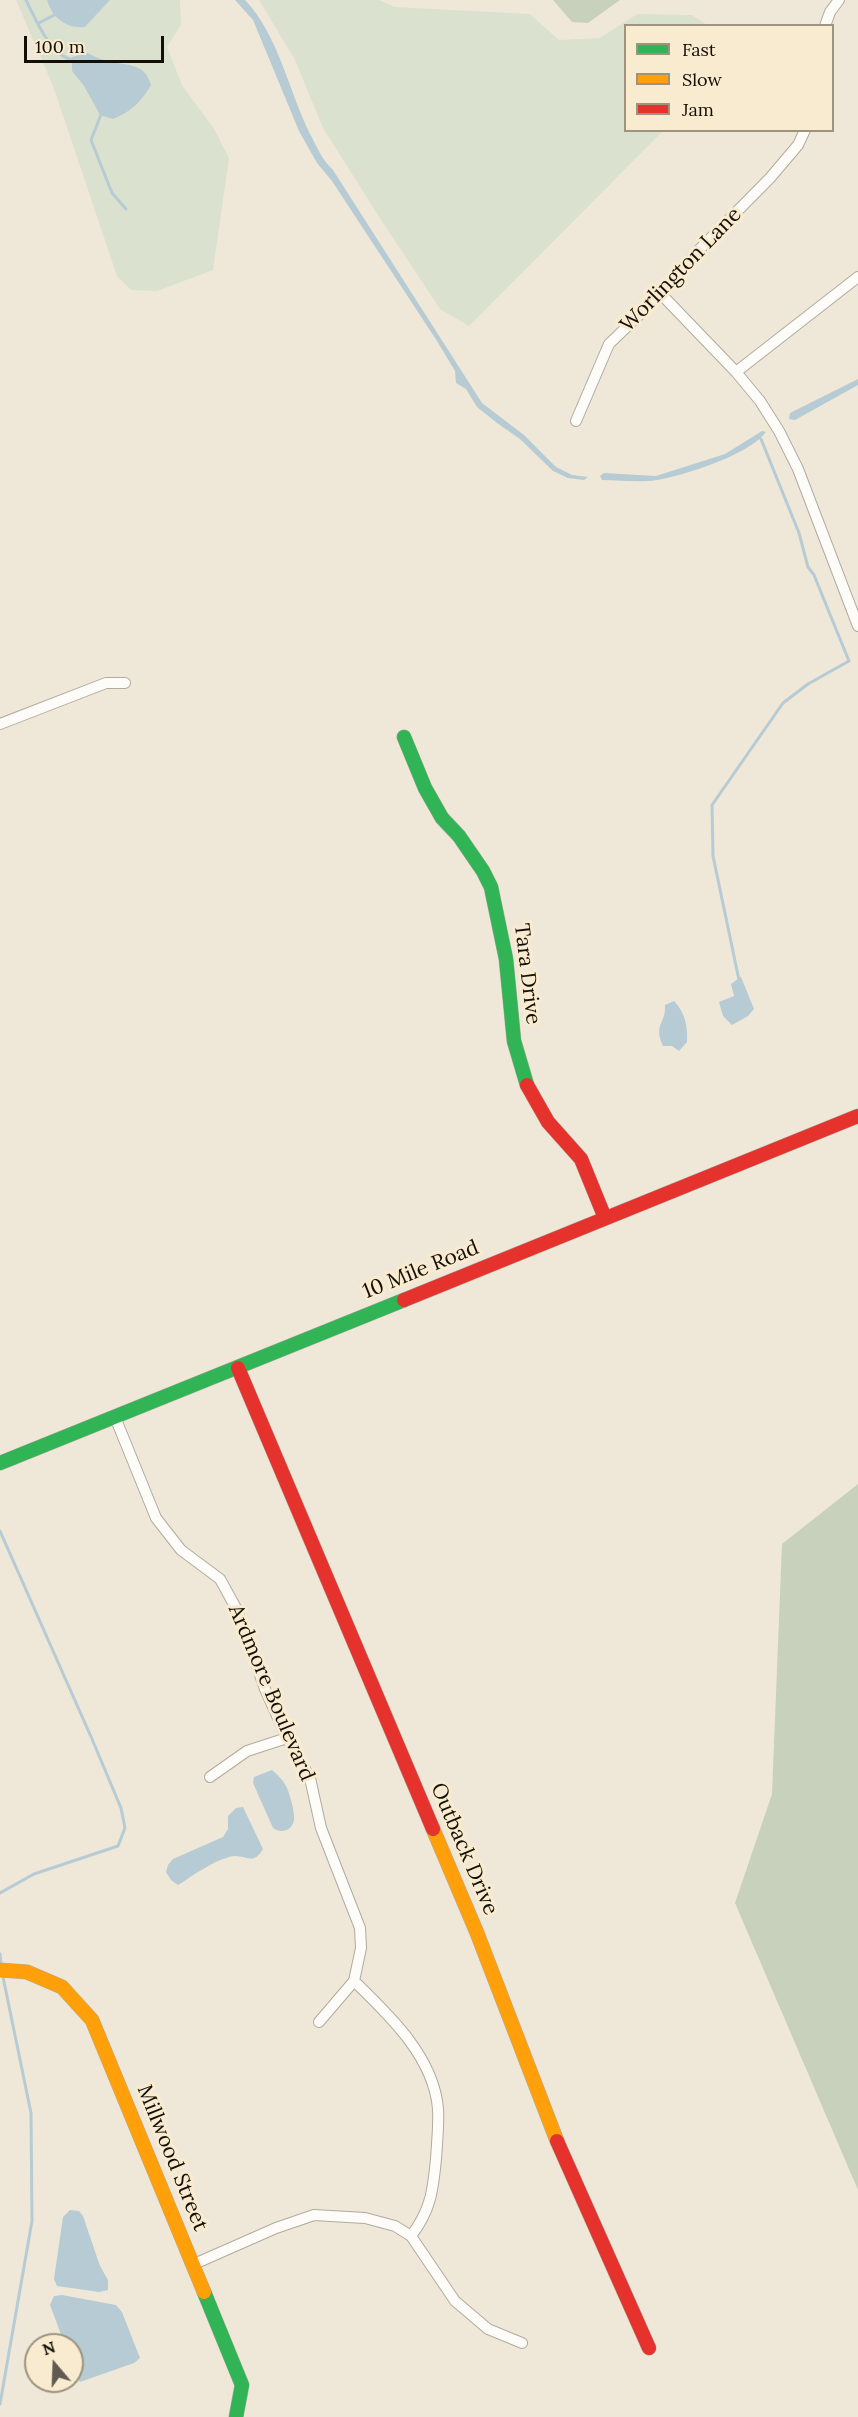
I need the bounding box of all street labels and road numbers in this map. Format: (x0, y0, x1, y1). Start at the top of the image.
street label: Worlington Lane (615, 202, 747, 338)
street label: Tara Drive (508, 922, 546, 1026)
street label: 10 Mile Road (359, 1235, 483, 1305)
street label: Ardmore Boulevard (222, 1601, 320, 1785)
street label: Outback Drive (425, 1779, 503, 1919)
street label: Millwood Street (131, 2081, 213, 2235)

